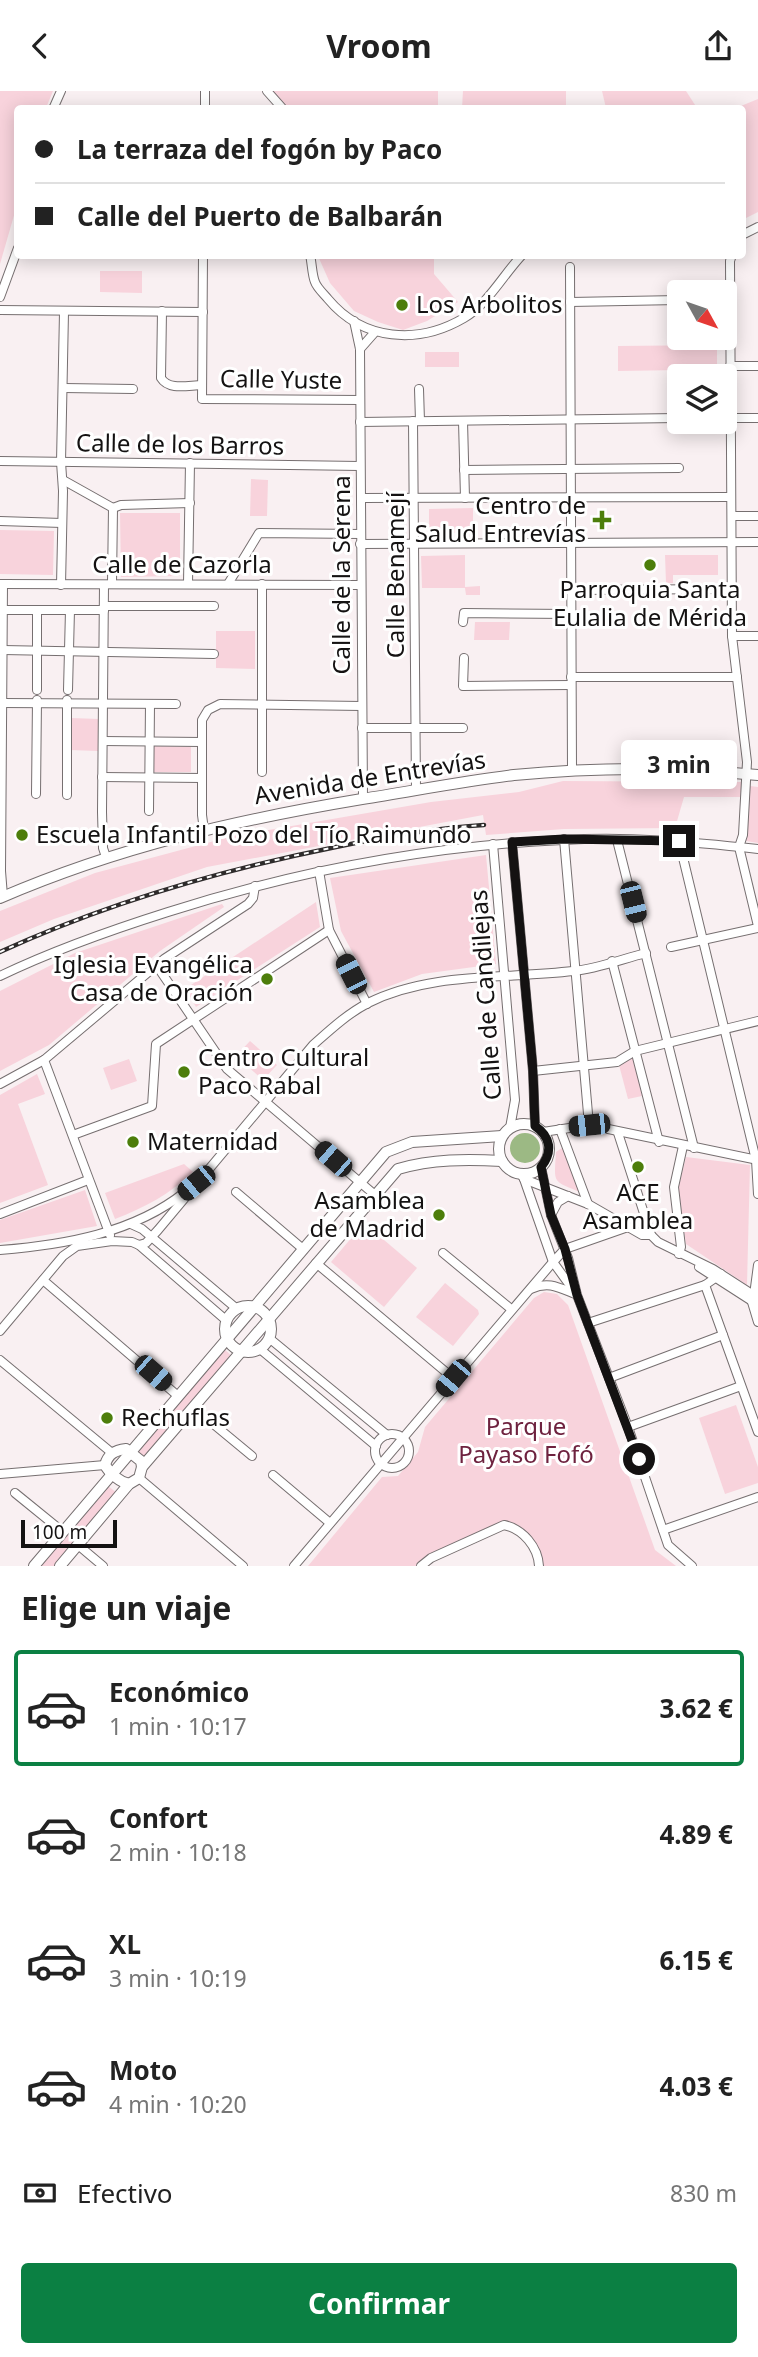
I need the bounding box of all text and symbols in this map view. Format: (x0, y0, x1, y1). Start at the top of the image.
text: Vroom (326, 24, 432, 67)
icon: back (21, 27, 59, 65)
icon: share (699, 27, 737, 65)
text: La terraza del fogón by Paco (77, 131, 442, 167)
text: Calle del Puerto de Balbarán (77, 198, 443, 234)
north arrow (667, 280, 737, 350)
map controls (667, 280, 737, 434)
place label: Los Arbolitos (416, 287, 562, 320)
marker: Los Arbolitos (394, 297, 410, 313)
street label: Calle Yuste (220, 361, 342, 396)
button: layers (667, 364, 737, 434)
street label: Calle de los Barros (76, 425, 284, 462)
street label: Calle de la Serena (324, 475, 357, 675)
place label: Centro de Salud Entrevías (415, 488, 586, 549)
street label: Calle Benamejí (378, 491, 411, 658)
marker: Centro de Salud Entrevías (592, 510, 612, 530)
street label: Calle de Cazorla (92, 547, 272, 580)
marker: Parroquia Santa Eulalia de Mérida (642, 557, 658, 573)
place label: Parroquia Santa Eulalia de Mérida (553, 572, 747, 633)
callout: 3 min (621, 739, 737, 789)
street label: Avenida de Entrevías (252, 742, 488, 811)
text: 3 min (647, 748, 711, 780)
place label: Escuela Infantil Pozo del Tío Raimundo (36, 817, 471, 850)
route end (663, 825, 695, 857)
marker: Escuela Infantil Pozo del Tío Raimundo (14, 827, 30, 843)
car (618, 879, 649, 925)
street label: Calle de Candilejas (461, 889, 508, 1101)
place label: Iglesia Evangélica Casa de Oración (53, 947, 253, 1008)
car (333, 951, 370, 997)
marker: Iglesia Evangélica Casa de Oración (259, 971, 275, 987)
place label: Centro Cultural Paco Rabal (198, 1040, 369, 1101)
marker: Centro Cultural Paco Rabal (176, 1064, 192, 1080)
car (568, 1112, 611, 1138)
place label: Maternidad (147, 1124, 278, 1157)
marker: Maternidad (125, 1134, 141, 1150)
car (311, 1137, 356, 1181)
marker: ACE Asamblea (630, 1159, 646, 1175)
car (174, 1162, 219, 1204)
place label: ACE Asamblea (583, 1175, 693, 1236)
place label: Asamblea de Madrid (310, 1183, 425, 1244)
marker: Asamblea de Madrid (431, 1207, 447, 1223)
car (131, 1351, 176, 1395)
car (432, 1355, 475, 1401)
place label: Rechuflas (121, 1400, 230, 1433)
park label: Parque Payaso Fofó (458, 1409, 594, 1470)
marker: Rechuflas (99, 1410, 115, 1426)
route start (623, 1443, 655, 1475)
scale bar (21, 1517, 117, 1549)
text: 100 m (32, 1519, 87, 1545)
text: Elige un viaje (21, 1586, 231, 1629)
text: Económico (109, 1674, 249, 1710)
icon: car (25, 1677, 88, 1740)
text: 3.62 € (659, 1690, 733, 1726)
text: 1 min · 10:17 (109, 1710, 247, 1742)
text: Confort (109, 1800, 208, 1836)
icon: car (25, 1803, 88, 1866)
text: 4.89 € (659, 1816, 733, 1852)
text: 2 min · 10:18 (109, 1836, 247, 1868)
text: XL (109, 1926, 141, 1962)
icon: car (25, 1929, 88, 1992)
text: 6.15 € (659, 1942, 733, 1978)
text: 3 min · 10:19 (109, 1962, 247, 1994)
text: Moto (109, 2052, 177, 2088)
icon: car (25, 2055, 88, 2118)
text: 4.03 € (659, 2068, 733, 2104)
text: 4 min · 10:20 (109, 2088, 247, 2120)
icon: cash (21, 2174, 59, 2212)
text: Efectivo (77, 2175, 173, 2211)
text: 830 m (670, 2177, 737, 2209)
button: Confirmar (21, 2263, 737, 2343)

